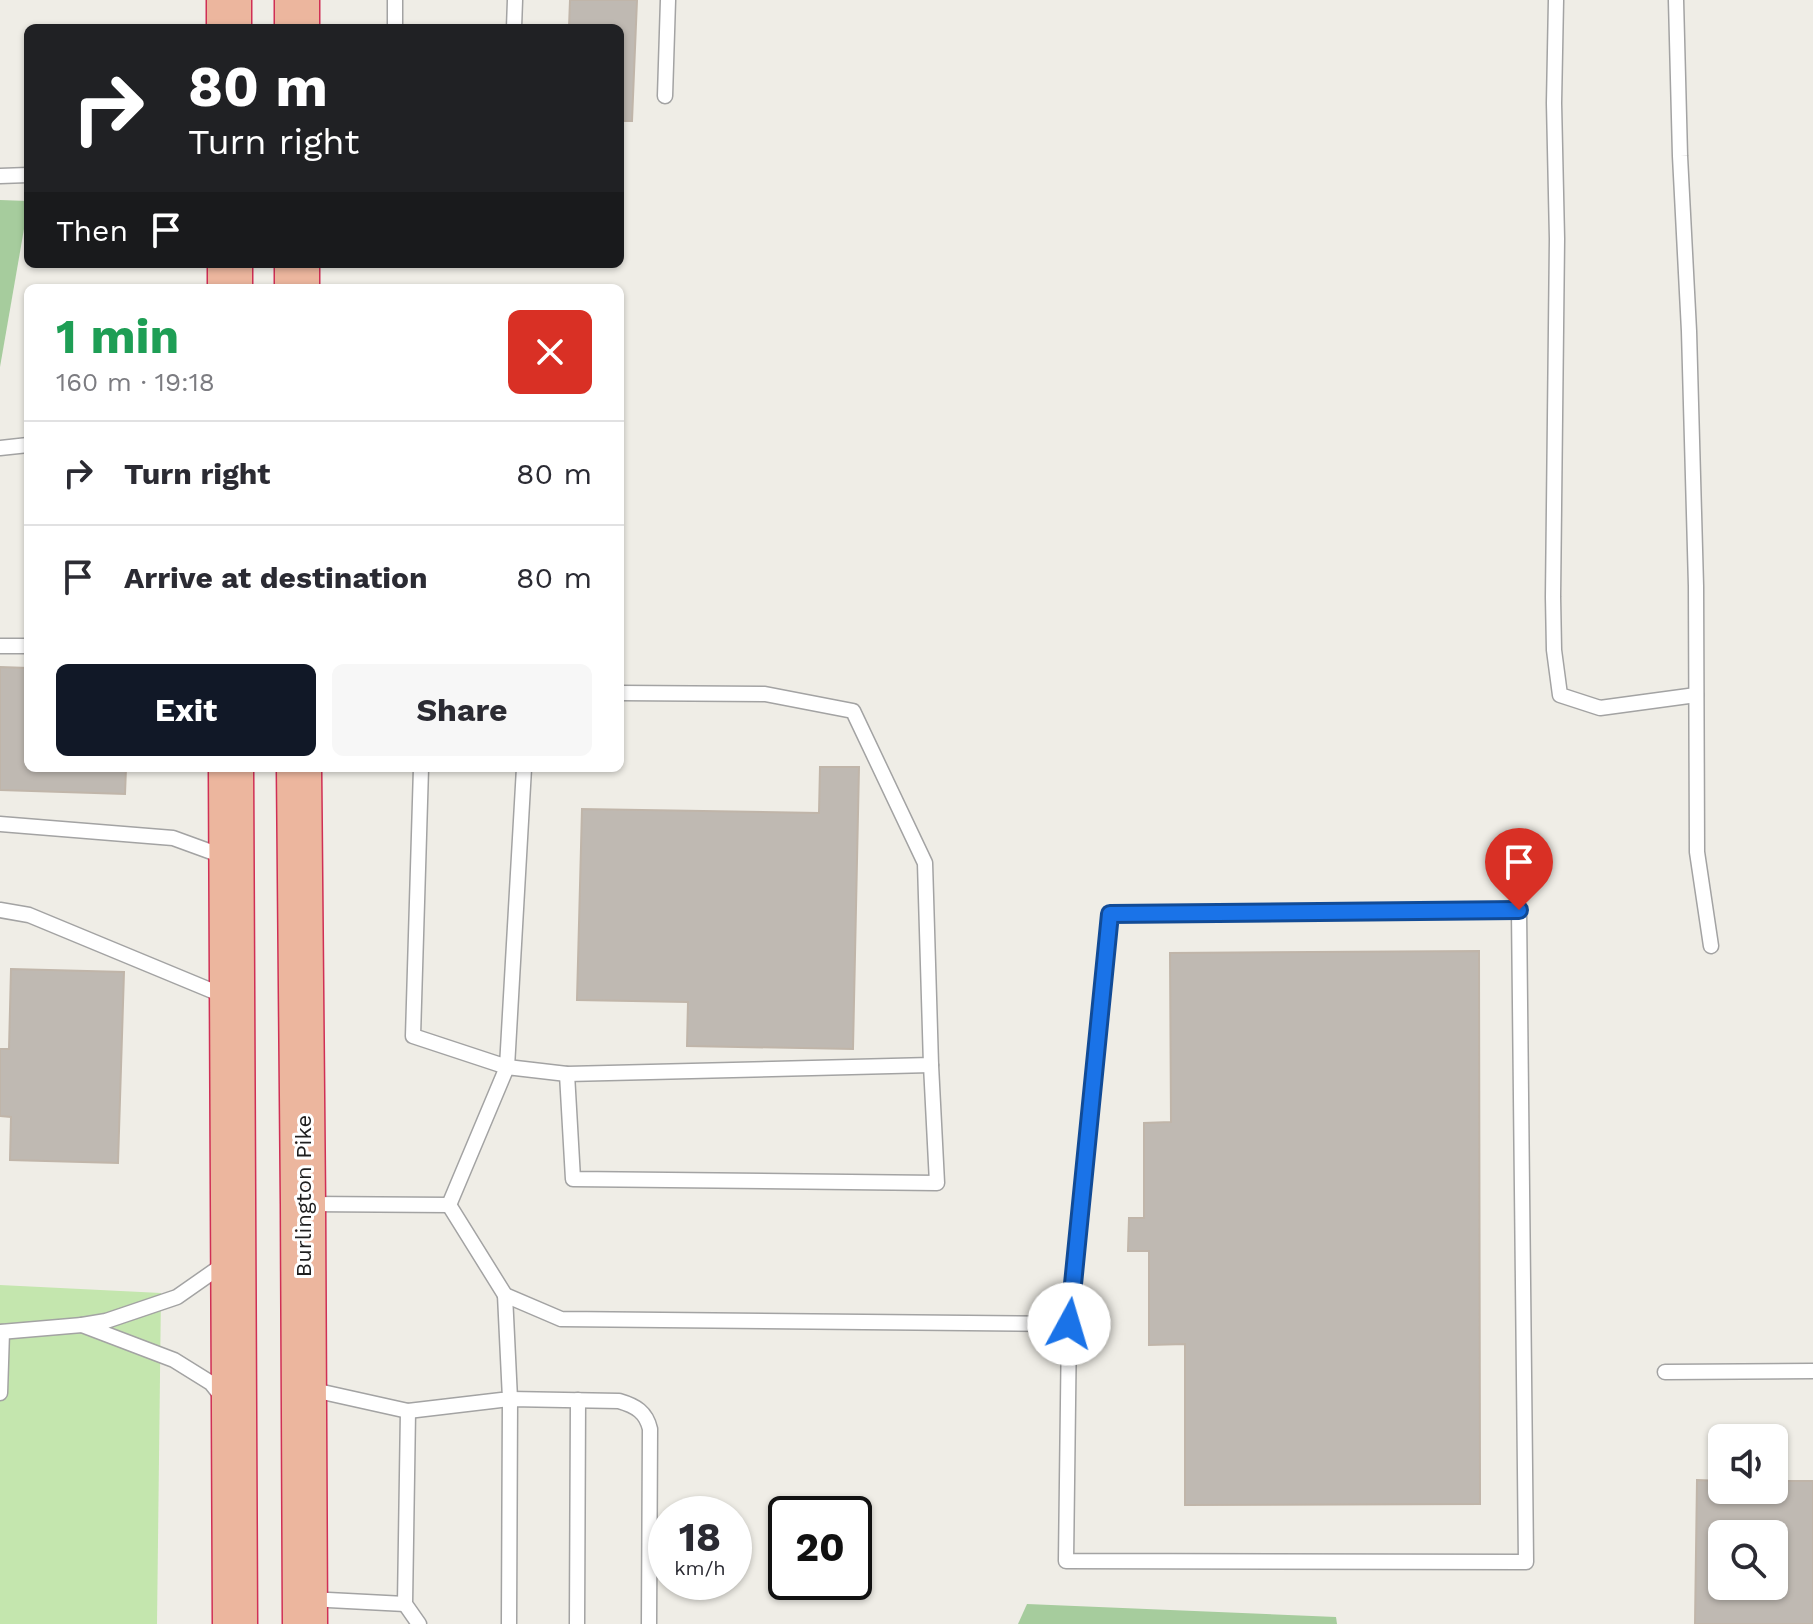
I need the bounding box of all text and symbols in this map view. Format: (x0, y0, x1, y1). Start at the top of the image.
text: 80 m (188, 54, 328, 120)
icon: right (56, 56, 160, 160)
text: Turn right (188, 121, 359, 163)
icon: arrive (144, 208, 188, 252)
text: Then (56, 213, 128, 248)
text: 1 min (56, 308, 179, 365)
button: close (508, 310, 592, 394)
text: 160 m · 19:18 (56, 367, 215, 397)
icon: right (56, 451, 100, 495)
text: Turn right (124, 456, 270, 491)
text: 80 m (516, 456, 592, 491)
icon: arrive (56, 555, 100, 599)
text: Arrive at destination (124, 560, 428, 595)
text: 80 m (516, 560, 592, 595)
button: Exit (56, 664, 316, 756)
button: Share (332, 664, 592, 756)
pin (1485, 828, 1553, 910)
icon: arrive (1497, 840, 1541, 884)
street label: Burlington Pike (291, 1115, 316, 1277)
position arrow (1027, 1282, 1111, 1366)
map controls (1708, 1424, 1788, 1600)
button: sound (1708, 1424, 1788, 1504)
speed limit sign: 20 (768, 1496, 872, 1600)
text: 18 (679, 1514, 721, 1561)
button: search (1708, 1520, 1788, 1600)
text: km/h (674, 1556, 726, 1580)

